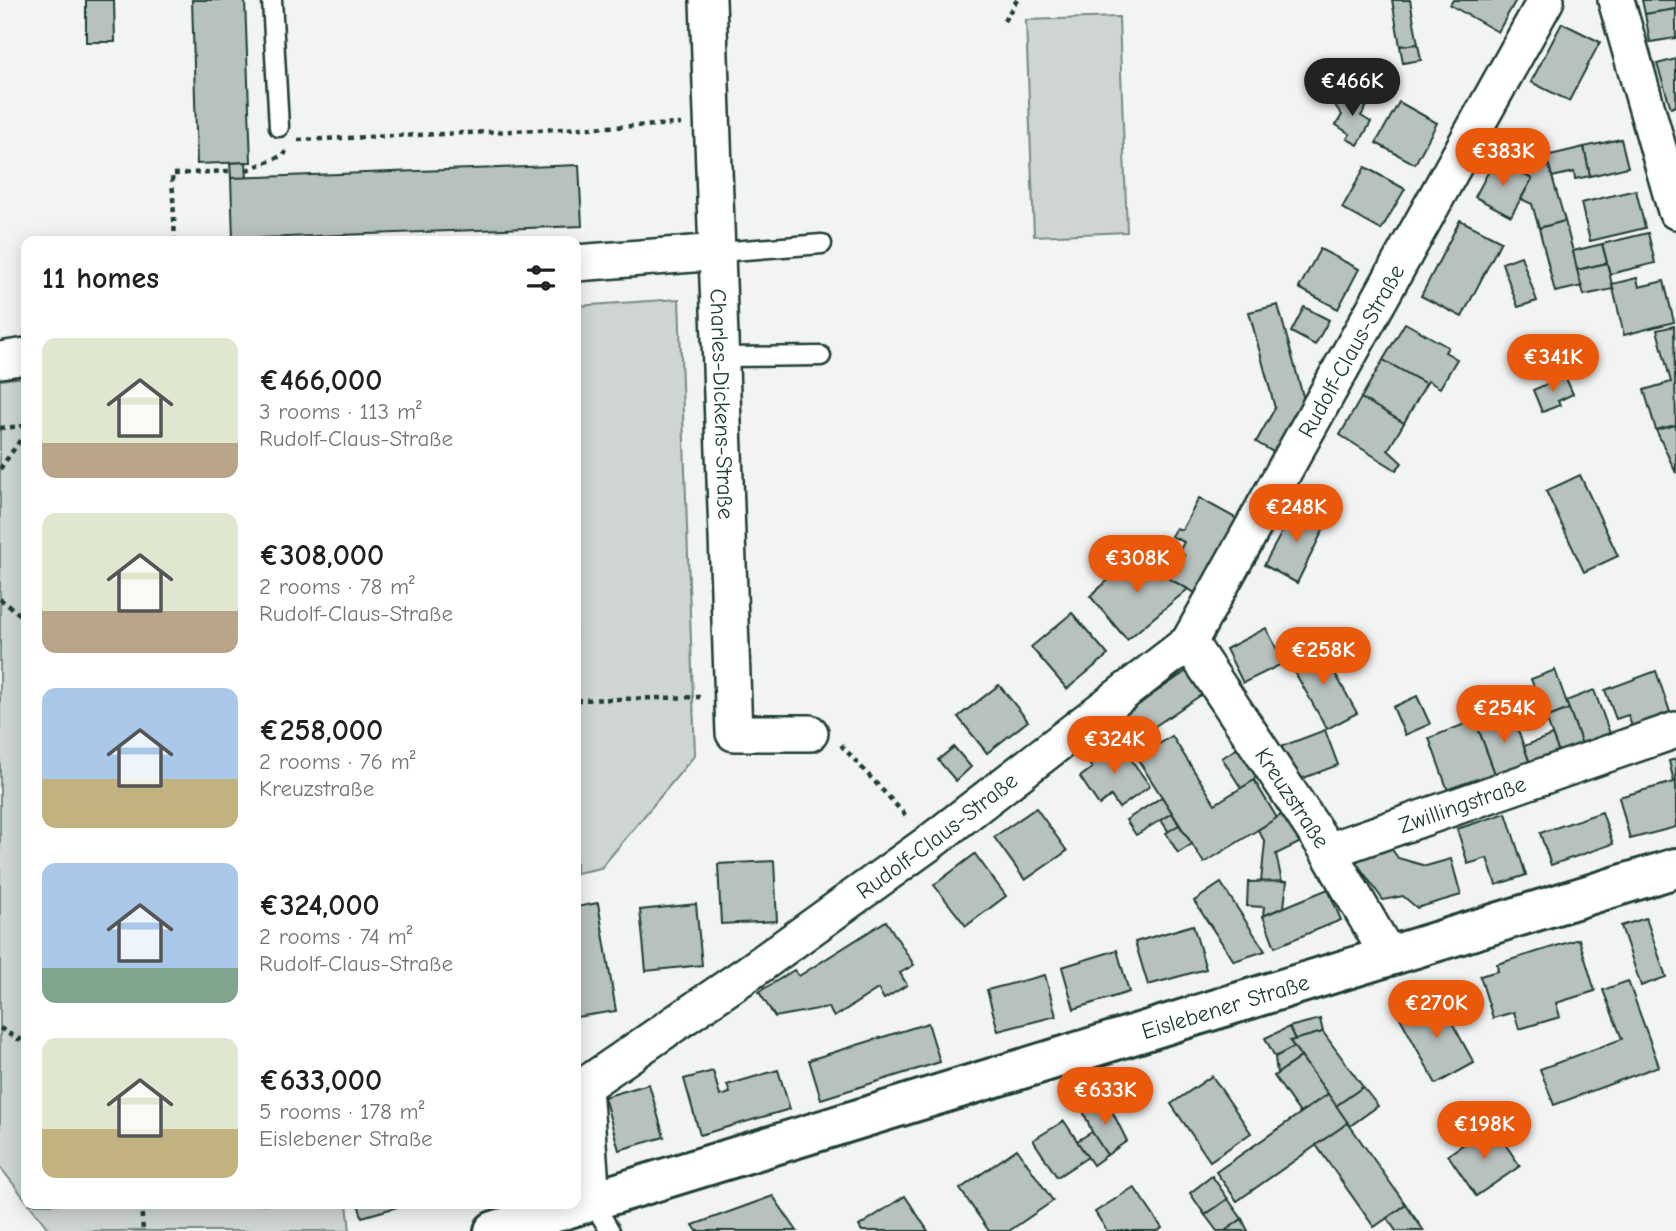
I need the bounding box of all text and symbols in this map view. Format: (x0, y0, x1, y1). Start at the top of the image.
pin: €466K (1303, 58, 1401, 118)
text: €466K (1320, 67, 1384, 94)
pin: €383K (1454, 128, 1552, 188)
text: €383K (1471, 137, 1535, 164)
icon: filters (522, 259, 560, 297)
street label: Rudolf-Claus-Straße (1292, 260, 1410, 443)
text: 11 homes (42, 261, 159, 296)
street label: Charles-Dickens-Straße (704, 288, 739, 520)
pin: €341K (1504, 334, 1602, 394)
text: €341K (1523, 343, 1583, 370)
text: €466,000 (259, 363, 382, 398)
icon: home (98, 366, 182, 450)
text: 3 rooms · 113 m² (259, 398, 422, 425)
text: Rudolf-Claus-Straße (259, 425, 453, 452)
pin: €248K (1247, 484, 1345, 544)
text: €248K (1265, 493, 1327, 520)
pin: €308K (1088, 536, 1186, 595)
text: €308,000 (259, 538, 384, 573)
icon: home (98, 541, 182, 625)
text: €308K (1104, 544, 1170, 571)
text: 2 rooms · 78 m² (259, 573, 415, 600)
text: Rudolf-Claus-Straße (259, 600, 453, 627)
pin: €258K (1274, 628, 1372, 687)
text: €258K (1291, 636, 1355, 663)
pin: €254K (1455, 686, 1553, 745)
text: €254K (1472, 694, 1536, 721)
text: €258,000 (259, 713, 383, 748)
icon: home (98, 716, 182, 800)
pin: €324K (1065, 716, 1163, 776)
text: €324K (1083, 725, 1145, 752)
street label: Kreuzstraße (1249, 743, 1335, 853)
text: 2 rooms · 76 m² (259, 748, 415, 775)
street label: Rudolf-Claus-Straße (851, 767, 1023, 905)
street label: Zwillingstraße (1395, 770, 1530, 839)
text: Kreuzstraße (259, 775, 374, 802)
text: €324,000 (259, 888, 380, 923)
icon: home (98, 891, 182, 975)
text: 2 rooms · 74 m² (259, 923, 412, 950)
text: Rudolf-Claus-Straße (259, 950, 453, 977)
street label: Eislebener Straße (1138, 968, 1312, 1045)
pin: €270K (1387, 981, 1485, 1040)
text: €270K (1404, 989, 1468, 1016)
text: €633,000 (259, 1063, 382, 1098)
icon: home (98, 1066, 182, 1150)
pin: €633K (1056, 1068, 1154, 1127)
text: €633K (1073, 1076, 1137, 1103)
text: 5 rooms · 178 m² (259, 1098, 424, 1125)
pin: €198K (1435, 1102, 1533, 1161)
text: €198K (1453, 1110, 1515, 1137)
text: Eislebener Straße (259, 1125, 433, 1152)

